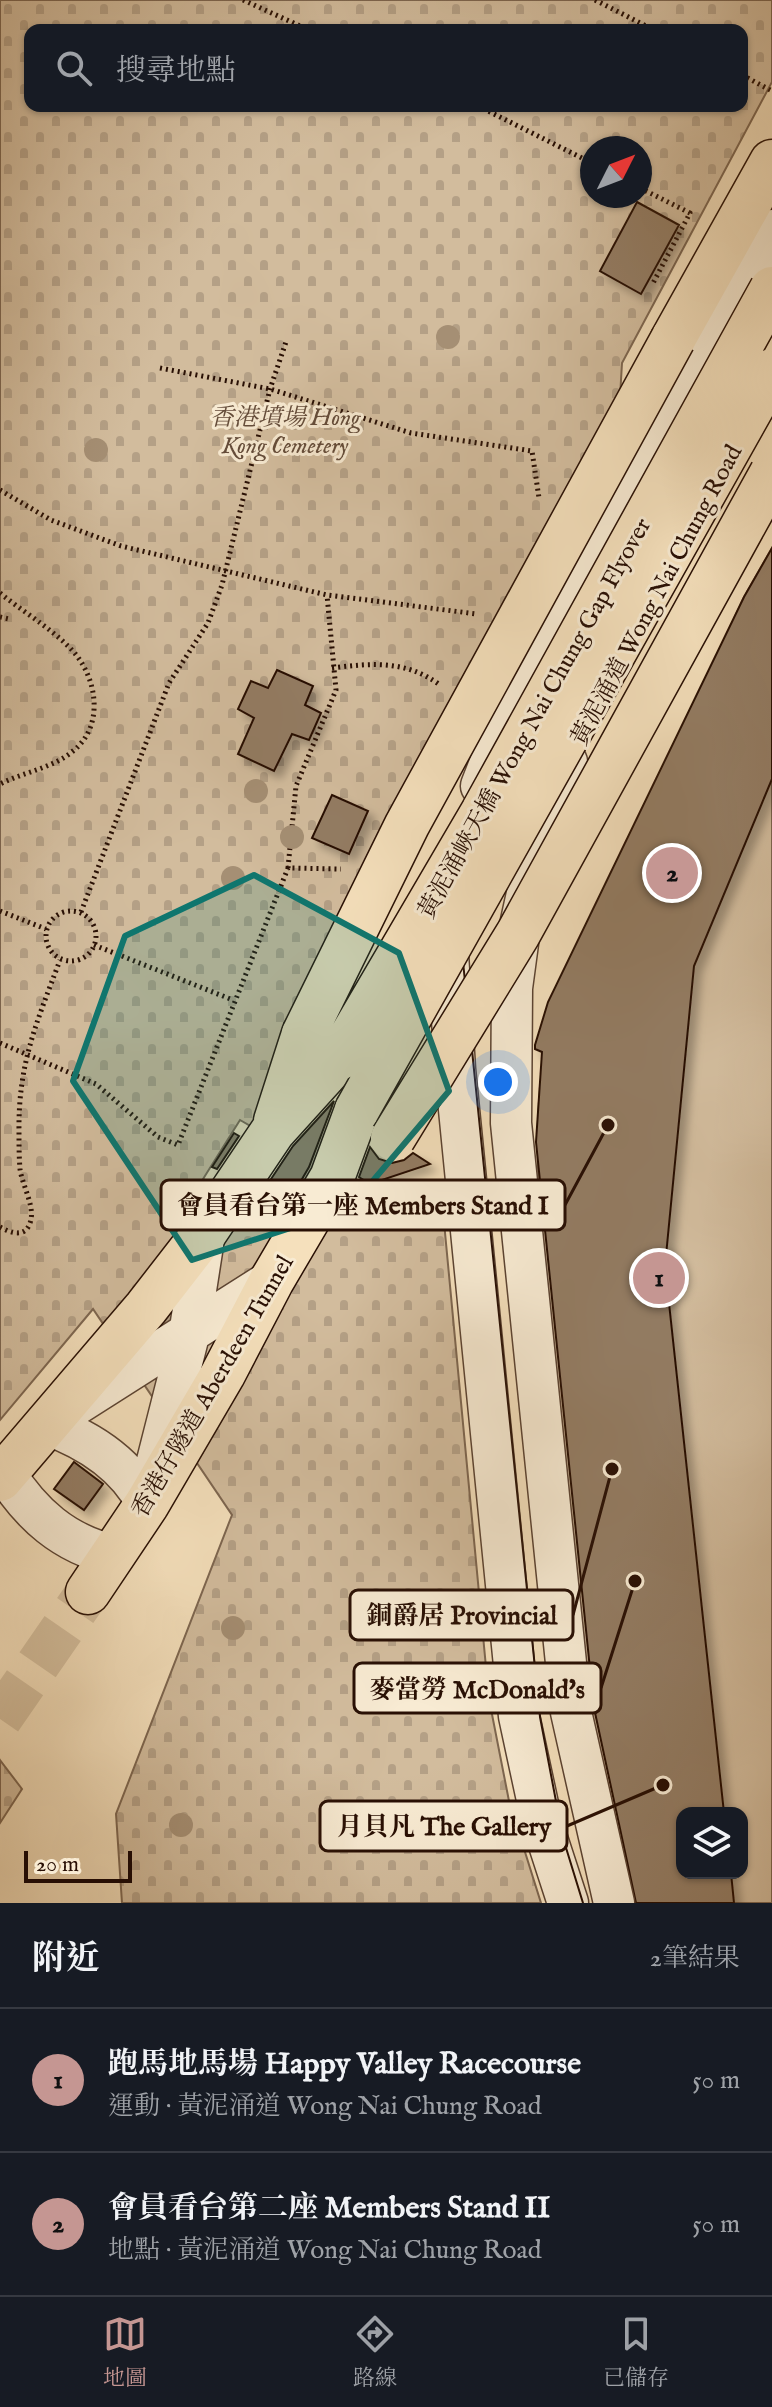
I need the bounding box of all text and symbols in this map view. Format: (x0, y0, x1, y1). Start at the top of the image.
search box (24, 24, 748, 112)
icon: search (52, 46, 96, 90)
text: 搜尋地點 (116, 53, 236, 91)
north arrow (580, 136, 652, 208)
park label: 香港墳場 Hong Kong Cemetery (210, 403, 361, 462)
street label: 黃泥涌道 Wong Nai Chung Road (565, 440, 750, 751)
street label: 黃泥涌峽天橋 Wong Nai Chung Gap Flyover (412, 513, 659, 925)
pin: 2 (646, 843, 698, 903)
your location (478, 1062, 518, 1102)
callout: 會員看台第一座 Members Stand I (161, 1180, 565, 1230)
text: 會員看台第一座 Members Stand I (177, 1190, 549, 1223)
pin: 1 (633, 1248, 685, 1308)
street label: 香港仔隧道 Aberdeen Tunnel (125, 1250, 301, 1524)
callout: 銅爵居 Provincial (350, 1590, 573, 1640)
text: 銅爵居 Provincial (367, 1600, 558, 1633)
callout: 麥當勞 McDonald's (354, 1663, 601, 1713)
text: 麥當勞 McDonald's (369, 1674, 585, 1707)
callout: 月貝凡 The Gallery (320, 1801, 567, 1851)
map controls (676, 1807, 748, 1879)
button: layers (676, 1807, 748, 1879)
text: 月貝凡 The Gallery (337, 1811, 552, 1844)
scale bar (24, 1847, 132, 1883)
text: 20 m (36, 1851, 79, 1879)
text: 附近 (32, 1938, 100, 1981)
text: 2筆結果 (650, 1942, 740, 1975)
text: 跑馬地馬場 Happy Valley Racecourse (108, 2046, 581, 2084)
text: 1 (53, 2064, 63, 2097)
text: 50 m (692, 2064, 740, 2097)
text: 運動 · 黃泥涌道 Wong Nai Chung Road (108, 2090, 542, 2123)
text: 會員看台第二座 Members Stand II (108, 2190, 550, 2228)
text: 2 (52, 2208, 64, 2241)
text: 50 m (692, 2208, 740, 2241)
text: 地點 · 黃泥涌道 Wong Nai Chung Road (108, 2234, 542, 2267)
tab: 地圖 (103, 2312, 147, 2393)
tab: 路線 (353, 2312, 397, 2393)
tab: 已儲存 (603, 2312, 669, 2393)

